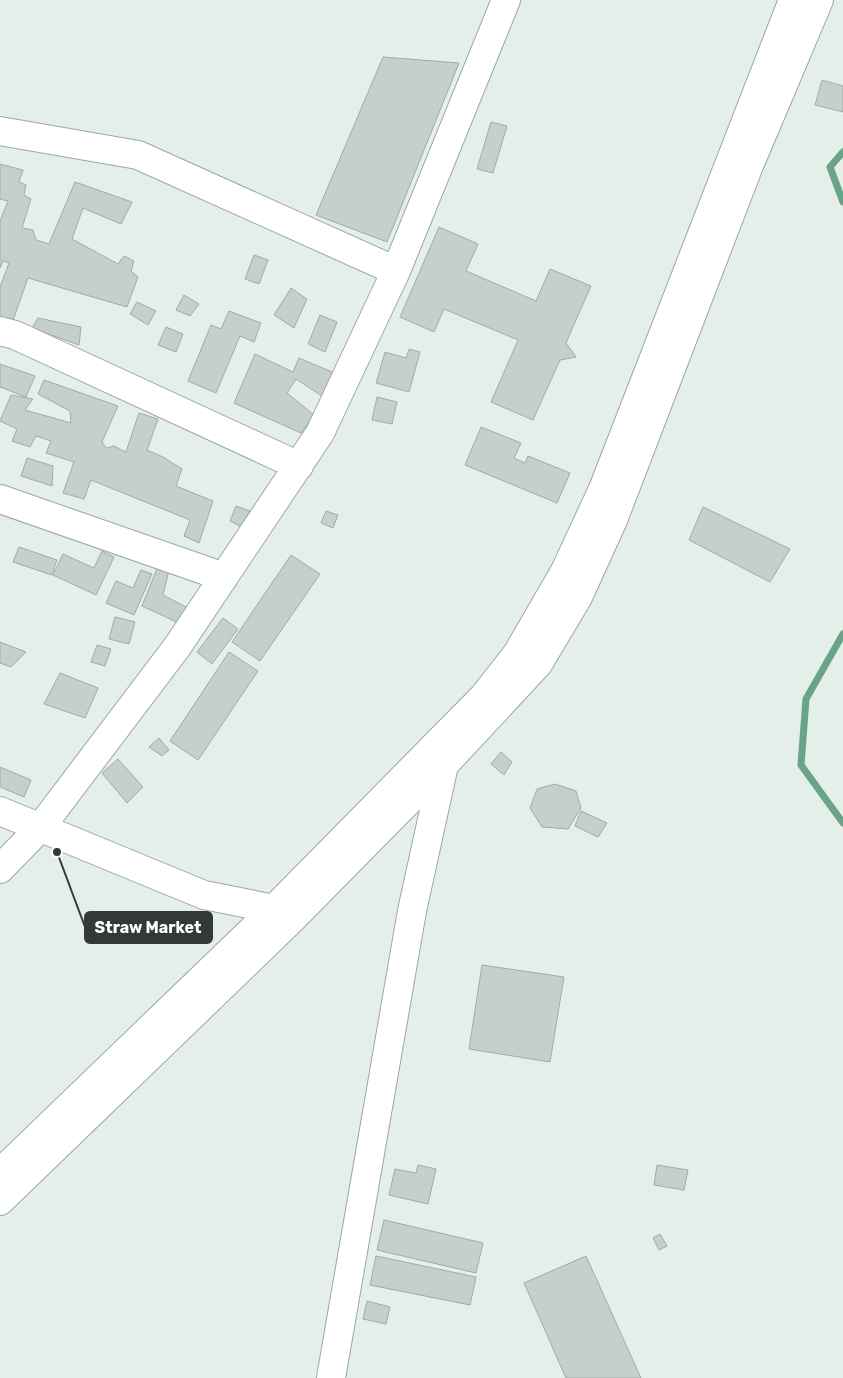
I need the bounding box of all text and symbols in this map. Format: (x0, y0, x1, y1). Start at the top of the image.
callout: Straw Market (85, 912, 212, 943)
text: Straw Market (95, 918, 202, 937)

